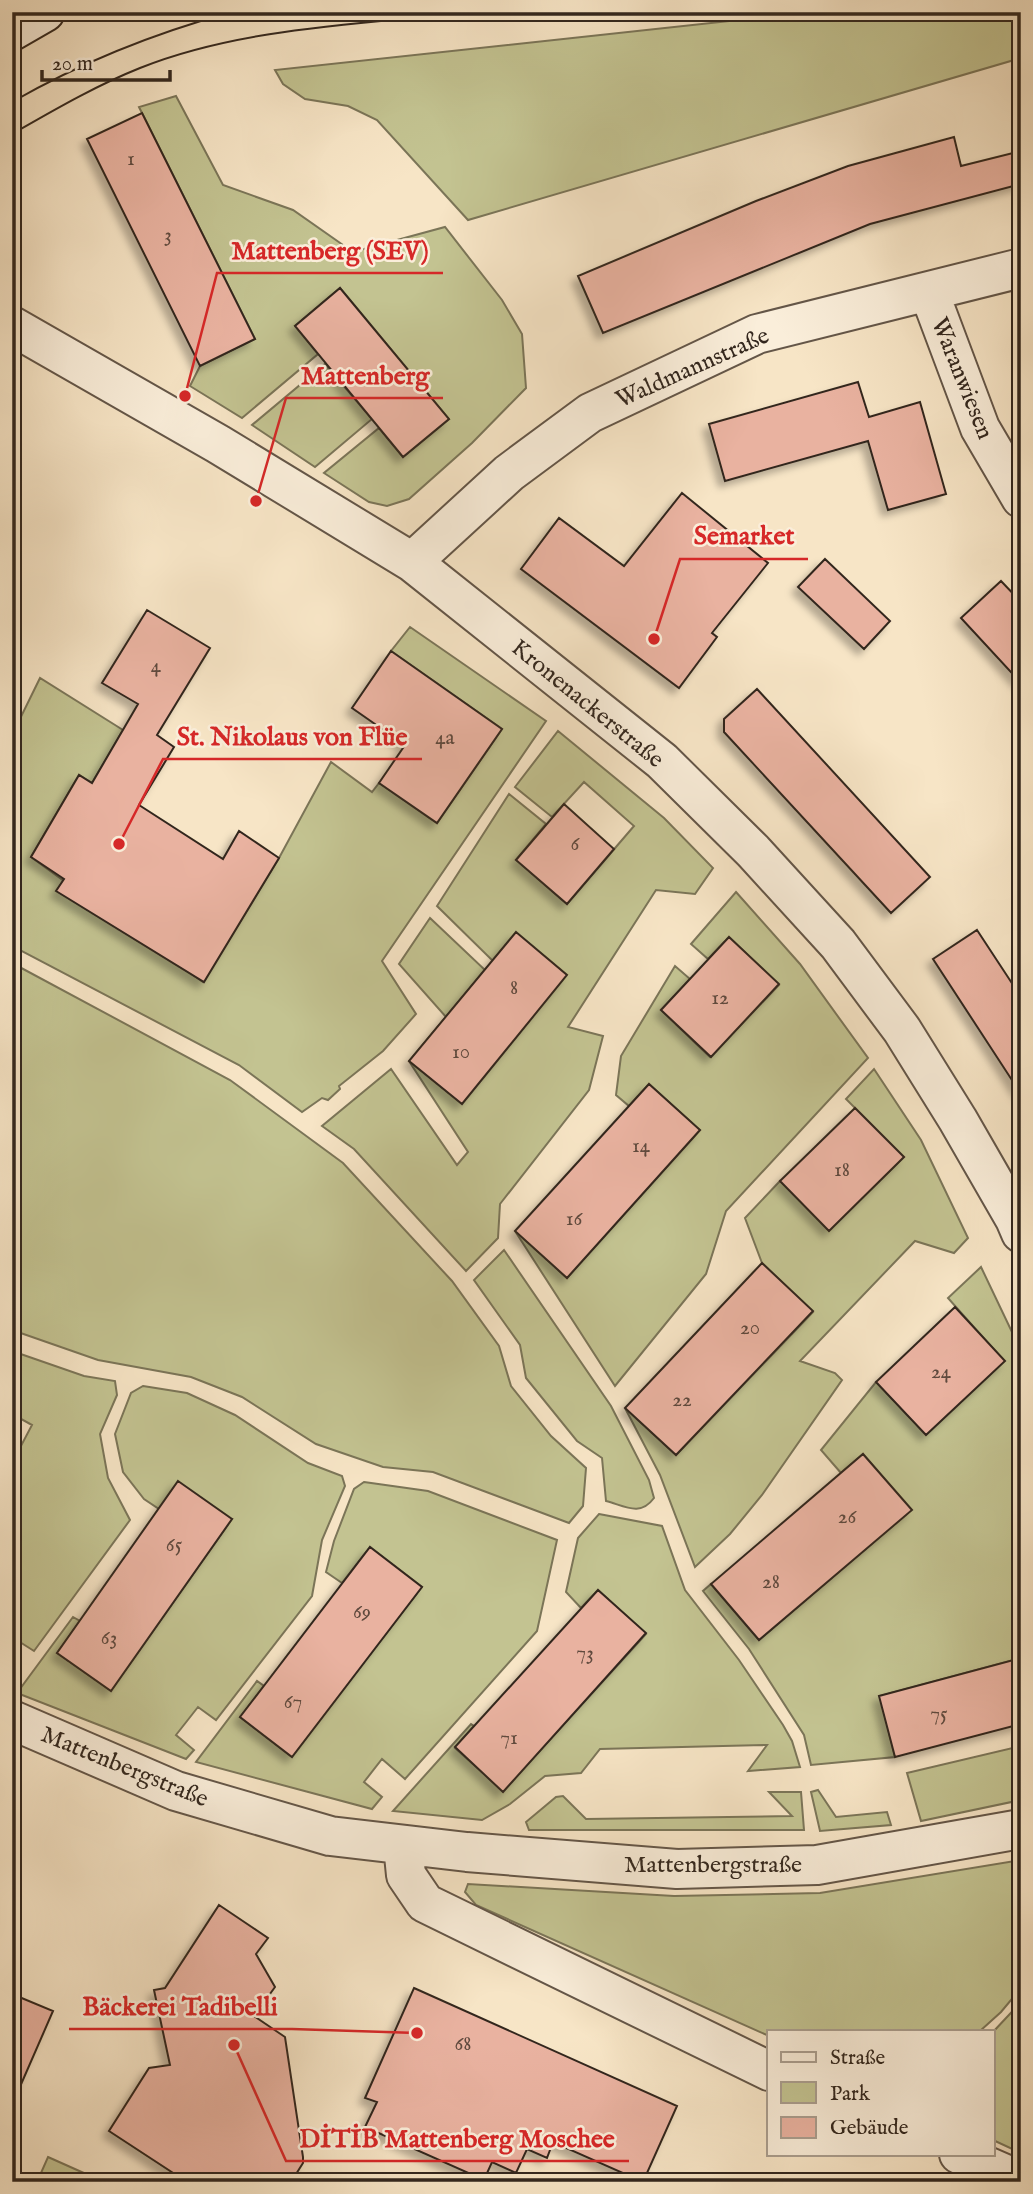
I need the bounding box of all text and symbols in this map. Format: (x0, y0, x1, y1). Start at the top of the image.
scale bar (42, 38, 170, 82)
text: 20 m (52, 51, 93, 78)
house number: 1 (127, 146, 135, 173)
house number: 3 (164, 222, 172, 249)
callout: Mattenberg (SEV) (217, 226, 443, 273)
text: Mattenberg (SEV) (231, 235, 429, 268)
street label: Waranwiesen (923, 313, 1000, 444)
street label: Waldmannstraße (611, 321, 774, 416)
callout: Mattenberg (286, 351, 443, 398)
text: Mattenberg (301, 360, 430, 393)
callout: Semarket (680, 512, 808, 559)
text: Semarket (694, 520, 794, 553)
street label: Kronenackerstraße (504, 633, 670, 775)
house number: 4 (151, 653, 162, 680)
callout: St. Nikolaus von Flüe (163, 712, 422, 759)
text: St. Nikolaus von Flüe (177, 721, 407, 754)
house number: 4a (435, 725, 456, 752)
house number: 6 (571, 831, 581, 858)
house number: 8 (510, 975, 518, 1002)
house number: 12 (711, 985, 729, 1012)
house number: 10 (452, 1039, 470, 1066)
house number: 14 (632, 1133, 651, 1160)
house number: 18 (834, 1157, 850, 1184)
house number: 16 (566, 1206, 583, 1233)
house number: 20 (740, 1315, 760, 1342)
house number: 24 (931, 1359, 952, 1386)
house number: 22 (672, 1387, 692, 1414)
house number: 26 (838, 1504, 857, 1531)
house number: 65 (166, 1532, 183, 1559)
house number: 28 (762, 1569, 780, 1596)
house number: 69 (353, 1599, 371, 1626)
house number: 63 (101, 1625, 117, 1652)
house number: 73 (576, 1640, 594, 1667)
house number: 67 (284, 1689, 302, 1716)
house number: 75 (930, 1701, 948, 1728)
street label: Mattenbergstraße (36, 1720, 213, 1815)
house number: 71 (500, 1725, 518, 1752)
street label: Mattenbergstraße (624, 1850, 802, 1881)
callout: Bäckerei Tadibelli (69, 1982, 292, 2029)
text: Bäckerei Tadibelli (82, 1991, 278, 2024)
legend (767, 2030, 995, 2156)
house number: 68 (454, 2031, 472, 2058)
text: Straße (830, 2045, 886, 2072)
text: Park (830, 2081, 871, 2108)
callout: DİTİB Mattenberg Moschee (286, 2114, 629, 2161)
text: Gebäude (830, 2115, 909, 2142)
text: DİTİB Mattenberg Moschee (299, 2123, 615, 2156)

